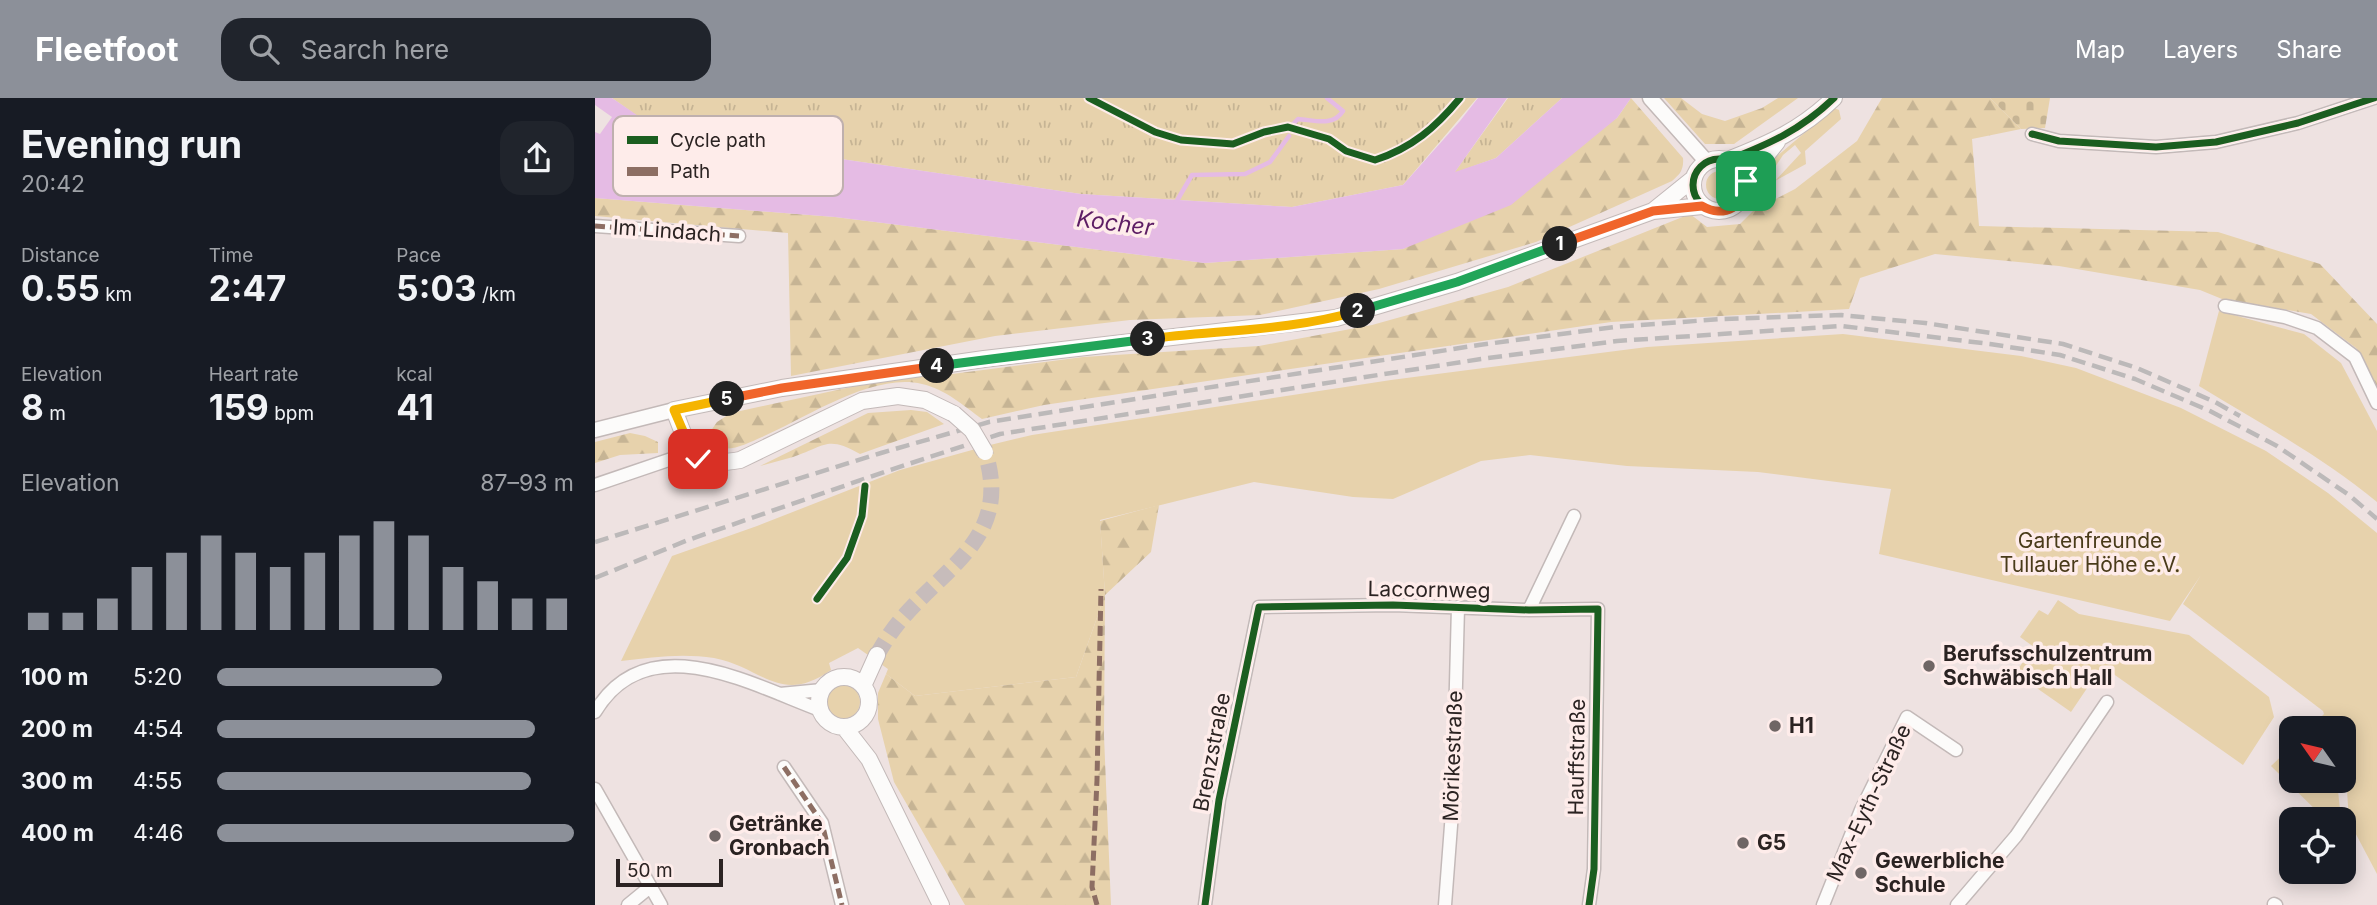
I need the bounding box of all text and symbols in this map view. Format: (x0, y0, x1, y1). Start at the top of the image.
search box (221, 18, 711, 81)
text: Fleetfoot (35, 29, 179, 69)
icon: search (245, 30, 283, 68)
text: Search here (301, 34, 449, 65)
text: Map (2075, 35, 2125, 64)
text: Layers (2163, 35, 2238, 64)
text: Share (2276, 35, 2342, 64)
legend (613, 116, 843, 196)
text: Evening run (21, 121, 242, 167)
button: share (500, 121, 574, 195)
text: Cycle path (670, 129, 766, 152)
pin (1716, 151, 1776, 211)
text: Path (670, 160, 710, 183)
icon: arrive (1727, 162, 1765, 200)
text: 20:42 (21, 170, 85, 198)
water label: Kocher (1075, 204, 1156, 242)
street label: Im Lindach (612, 214, 722, 247)
pin: 1 (1543, 226, 1577, 262)
text: 1 (1555, 232, 1564, 255)
text: Distance (21, 244, 99, 267)
text: Time (209, 244, 253, 267)
text: Pace (396, 244, 441, 267)
text: 0.55 (21, 267, 100, 309)
text: 2:47 (209, 267, 286, 309)
text: 5:03 (396, 267, 477, 309)
text: km (100, 283, 132, 306)
text: /km (477, 283, 516, 306)
pin: 2 (1341, 294, 1375, 328)
text: 2 (1352, 299, 1363, 322)
pin: 3 (1131, 322, 1165, 356)
text: 3 (1141, 327, 1154, 350)
pin: 4 (919, 348, 955, 384)
text: 4 (930, 354, 943, 377)
text: Elevation (21, 363, 102, 386)
text: Heart rate (209, 363, 299, 386)
text: kcal (396, 363, 433, 386)
pin: 5 (709, 382, 745, 416)
text: 8 (21, 386, 44, 428)
text: 159 (209, 386, 269, 428)
text: 41 (396, 386, 434, 428)
text: 5 (720, 387, 733, 410)
text: m (44, 402, 66, 425)
text: bpm (269, 402, 314, 425)
pin (668, 429, 728, 489)
icon: check (679, 440, 717, 478)
text: Elevation (21, 469, 120, 497)
text: 87–93 m (480, 469, 574, 497)
park label: Gartenfreunde Tullauer Höhe e.V. (2000, 528, 2180, 577)
street label: Laccornweg (1367, 576, 1491, 603)
place label: Berufsschulzentrum Schwäbisch Hall (1943, 641, 2152, 690)
marker: Berufsschulzentrum Schwäbisch Hall (1921, 658, 1937, 674)
text: 100 m (21, 663, 88, 691)
text: 5:20 (133, 663, 182, 691)
street label: Brenzstraße (1188, 690, 1235, 813)
street label: Mörikestraße (1438, 690, 1467, 822)
street label: Hauffstraße (1563, 698, 1590, 816)
place label: H1 (1789, 713, 1814, 738)
text: 200 m (21, 715, 93, 743)
text: 4:54 (133, 715, 183, 743)
north arrow (2279, 716, 2355, 793)
map controls (2279, 716, 2356, 884)
marker: H1 (1767, 718, 1783, 734)
street label: Max-Eyth-Straße (1821, 720, 1916, 885)
text: 300 m (21, 767, 93, 795)
text: 4:55 (133, 767, 182, 795)
button: locate (2279, 807, 2356, 884)
place label: Getränke Gronbach (729, 811, 830, 860)
text: 400 m (21, 819, 94, 847)
text: 4:46 (133, 819, 184, 847)
marker: Getränke Gronbach (707, 828, 723, 844)
place label: G5 (1757, 830, 1786, 855)
marker: G5 (1735, 835, 1751, 851)
place label: Gewerbliche Schule (1875, 848, 2005, 897)
scale bar (616, 856, 723, 888)
text: 50 m (627, 859, 673, 882)
marker: Gewerbliche Schule (1853, 865, 1869, 881)

